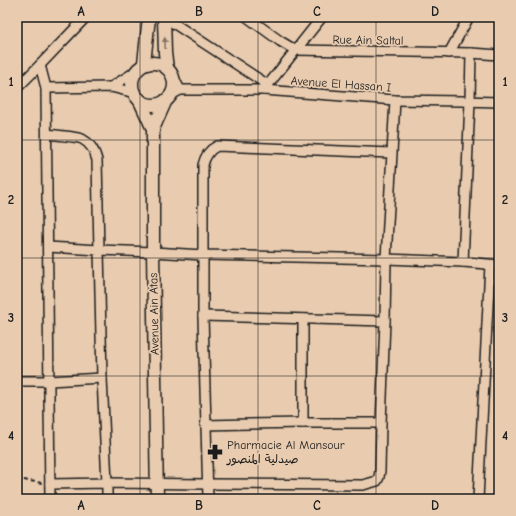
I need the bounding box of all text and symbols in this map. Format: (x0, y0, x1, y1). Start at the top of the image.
text: A (77, 4, 85, 19)
text: B (195, 4, 203, 19)
text: C (313, 4, 321, 19)
text: D (431, 4, 439, 19)
street label: Rue Ain Saltal (332, 32, 404, 48)
one-way arrow (162, 36, 168, 49)
text: 1 (8, 74, 14, 89)
street label: Avenue El Hassan I (290, 74, 392, 95)
text: 1 (502, 74, 508, 89)
text: 2 (8, 192, 14, 207)
text: 2 (502, 192, 508, 207)
street label: Avenue Ain Atas (146, 273, 162, 355)
text: 3 (8, 310, 14, 325)
text: 3 (502, 310, 508, 325)
text: 4 (8, 428, 14, 443)
text: 4 (502, 428, 508, 443)
place label: Pharmacie Al Mansour صيدلية المنصور (226, 438, 345, 466)
pharmacy icon: Pharmacie Al Mansour صيدلية المنصور (206, 443, 224, 461)
text: A (77, 498, 85, 513)
text: B (195, 498, 203, 513)
text: C (313, 498, 321, 513)
text: D (431, 498, 439, 513)

